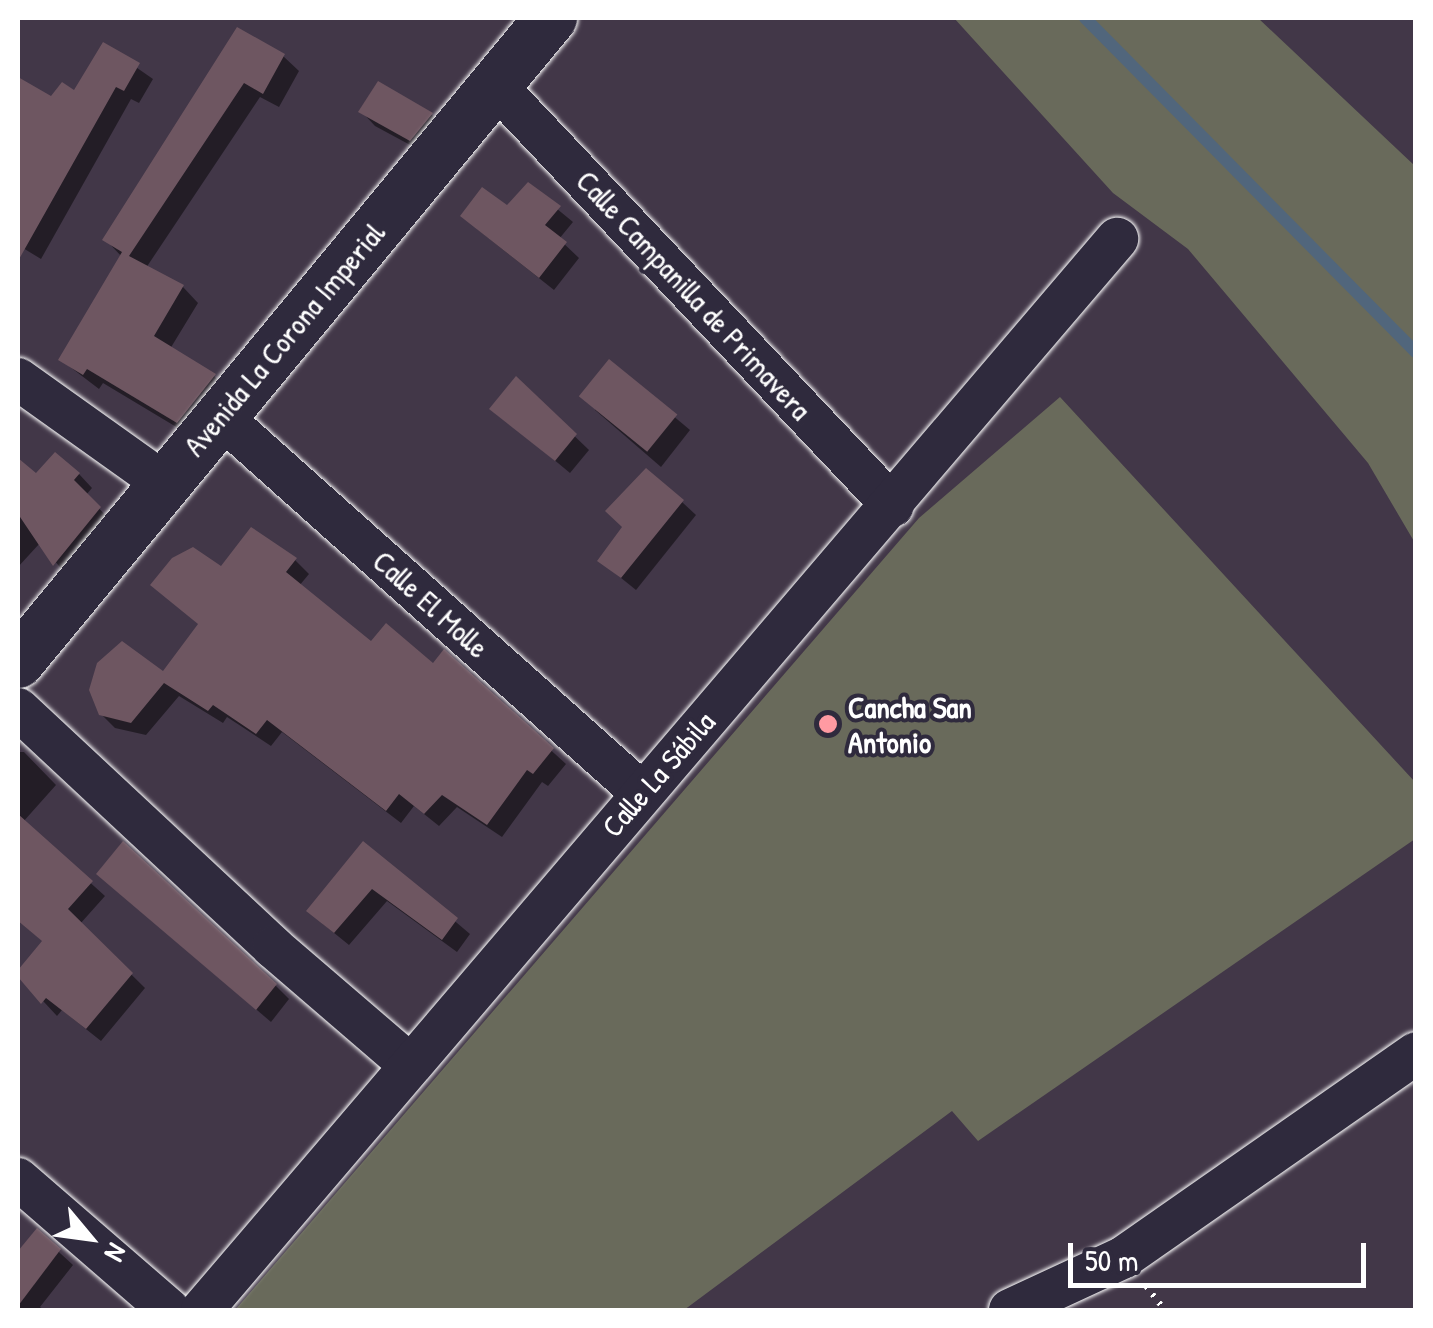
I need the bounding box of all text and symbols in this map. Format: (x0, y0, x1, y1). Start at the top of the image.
street label: Calle Campanilla de Primavera (569, 163, 819, 427)
street label: Avenida La Corona Imperial (176, 215, 392, 463)
street label: Calle El Molle (366, 543, 496, 665)
place label: Cancha San Antonio (848, 689, 972, 760)
street label: Calle La Sábila (594, 704, 722, 844)
marker: Cancha San Antonio (817, 713, 839, 735)
north arrow (40, 1188, 140, 1288)
scale bar (1073, 1223, 1370, 1285)
text: N (96, 1237, 136, 1268)
text: 50 m (1085, 1240, 1138, 1280)

